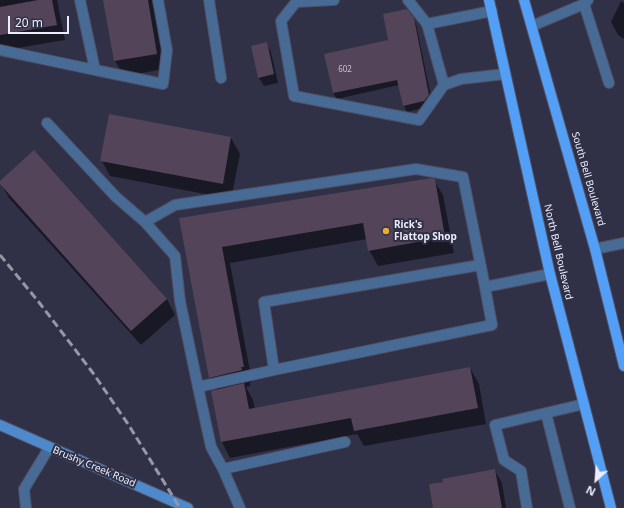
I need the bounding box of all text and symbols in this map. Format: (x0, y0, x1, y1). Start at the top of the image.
scale bar (10, 8, 71, 34)
text: 20 m (15, 14, 43, 31)
house number: 602 (338, 65, 352, 75)
street label: South Bell Boulevard (569, 130, 607, 228)
street label: North Bell Boulevard (541, 203, 575, 301)
place label: Rick's Flattop Shop (394, 219, 457, 242)
marker: Rick's Flattop Shop (381, 226, 391, 236)
street label: Brushy Creek Road (51, 444, 137, 490)
north arrow (576, 460, 616, 500)
text: N (583, 483, 598, 500)

